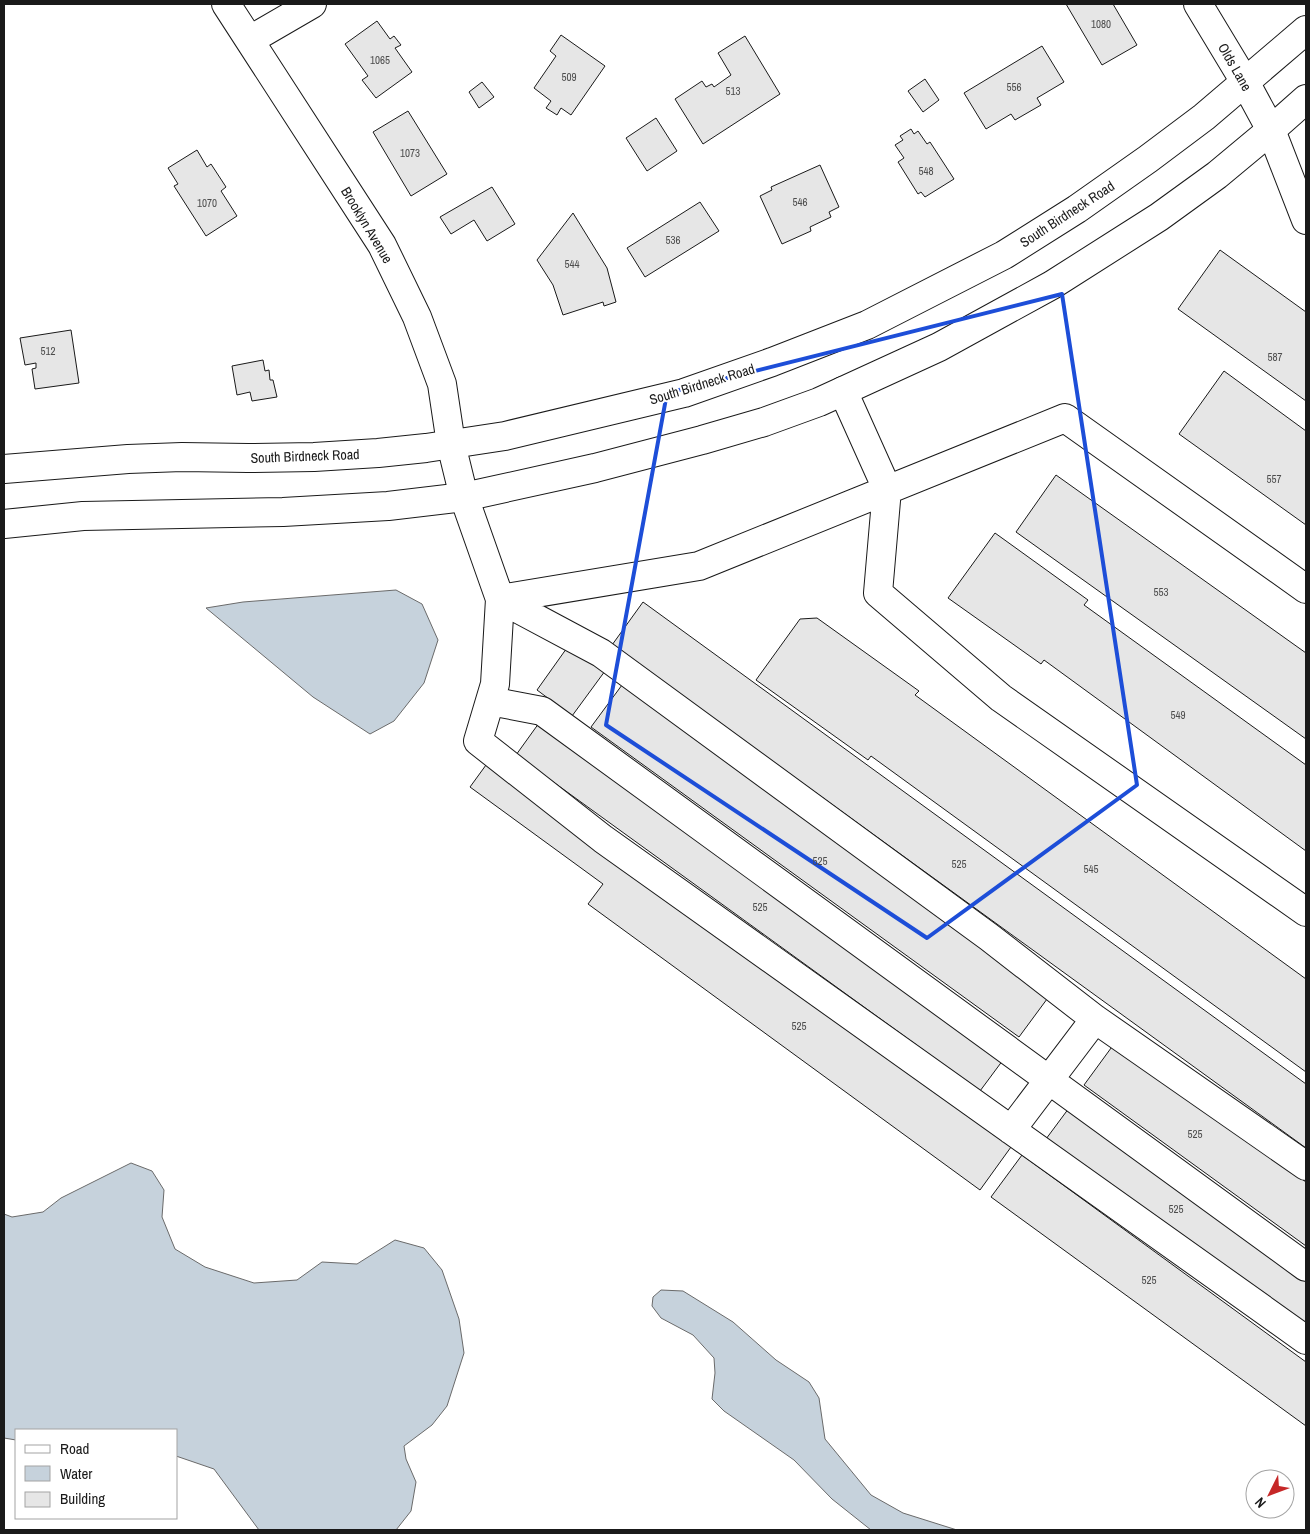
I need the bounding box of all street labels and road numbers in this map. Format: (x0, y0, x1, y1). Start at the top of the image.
street label: Olds Lane (1214, 40, 1256, 94)
street label: South Birdneck Road (1016, 177, 1118, 251)
street label: Brooklyn Avenue (337, 184, 397, 266)
street label: South Birdneck Road (647, 359, 757, 409)
street label: South Birdneck Road (250, 445, 360, 467)

